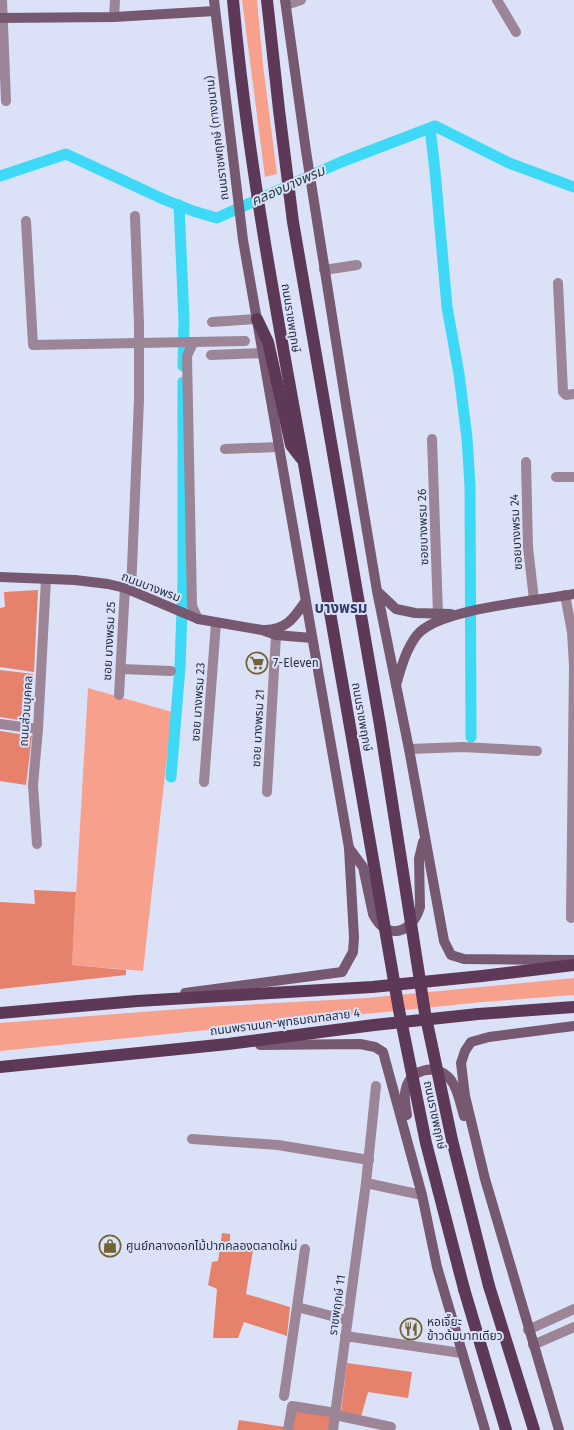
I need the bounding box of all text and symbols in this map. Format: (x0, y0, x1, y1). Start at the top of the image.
street label: ถนนราชพฤกษ์ (ทางขนาน) (202, 75, 232, 201)
water label: คลองบางพรม (248, 162, 329, 210)
street label: ถนนราชพฤกษ์ (279, 282, 303, 354)
street label: ซอยบางพรม 26 (415, 489, 431, 565)
street label: ซอยบางพรม 24 (507, 493, 525, 570)
street label: ถนนบางพรม (120, 569, 182, 605)
district label: บางพรม (315, 599, 367, 617)
street label: ซอย บางพรม 25 (100, 601, 118, 681)
supermarket icon: 7-Eleven (245, 651, 269, 675)
place label: 7-Eleven (273, 656, 319, 670)
street label: ซอย บางพรม 23 (188, 662, 208, 742)
street label: ถนนส่วนบุคคล (17, 675, 35, 747)
street label: ถนนราชพฤกษ์ (349, 681, 375, 753)
street label: ซอย บางพรม 21 (249, 689, 267, 767)
street label: ถนนพรานนก-พุทธมณฑลสาย 4 (209, 1006, 361, 1038)
street label: ถนนราชพฤกษ์ (421, 1079, 449, 1151)
shop icon: ศูนย์กลางดอกไม้ปากคลองตลาดใหม่ (98, 1234, 122, 1258)
place label: ศูนย์กลางดอกไม้ปากคลองตลาดใหม่ (126, 1239, 297, 1253)
street label: ราชพฤกษ์ 11 (326, 1274, 348, 1336)
place label: หอเจี๊ยะ ข้าวต้มบาทเดียว (427, 1313, 503, 1343)
restaurant icon: หอเจี๊ยะ ข้าวต้มบาทเดียว (399, 1317, 423, 1341)

